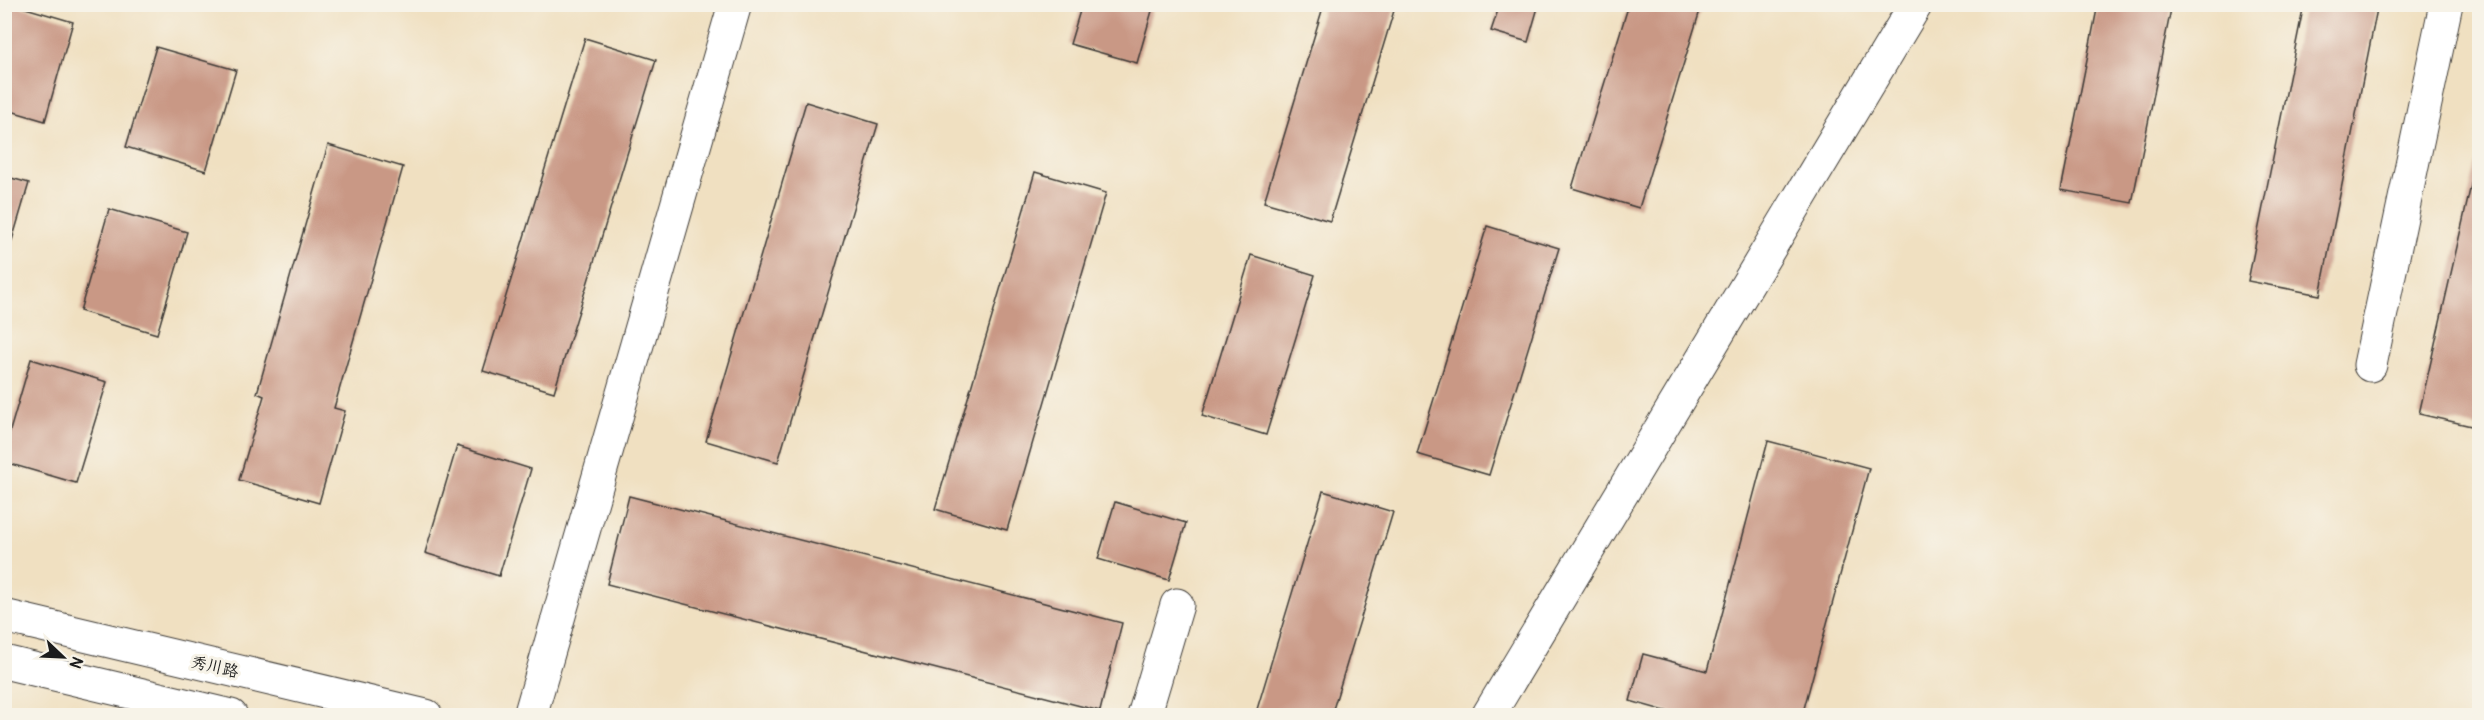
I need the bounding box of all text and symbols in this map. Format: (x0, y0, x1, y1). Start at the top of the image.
north arrow (33, 627, 93, 687)
street label: 秀川路 (189, 652, 240, 682)
text: N (64, 654, 87, 672)

